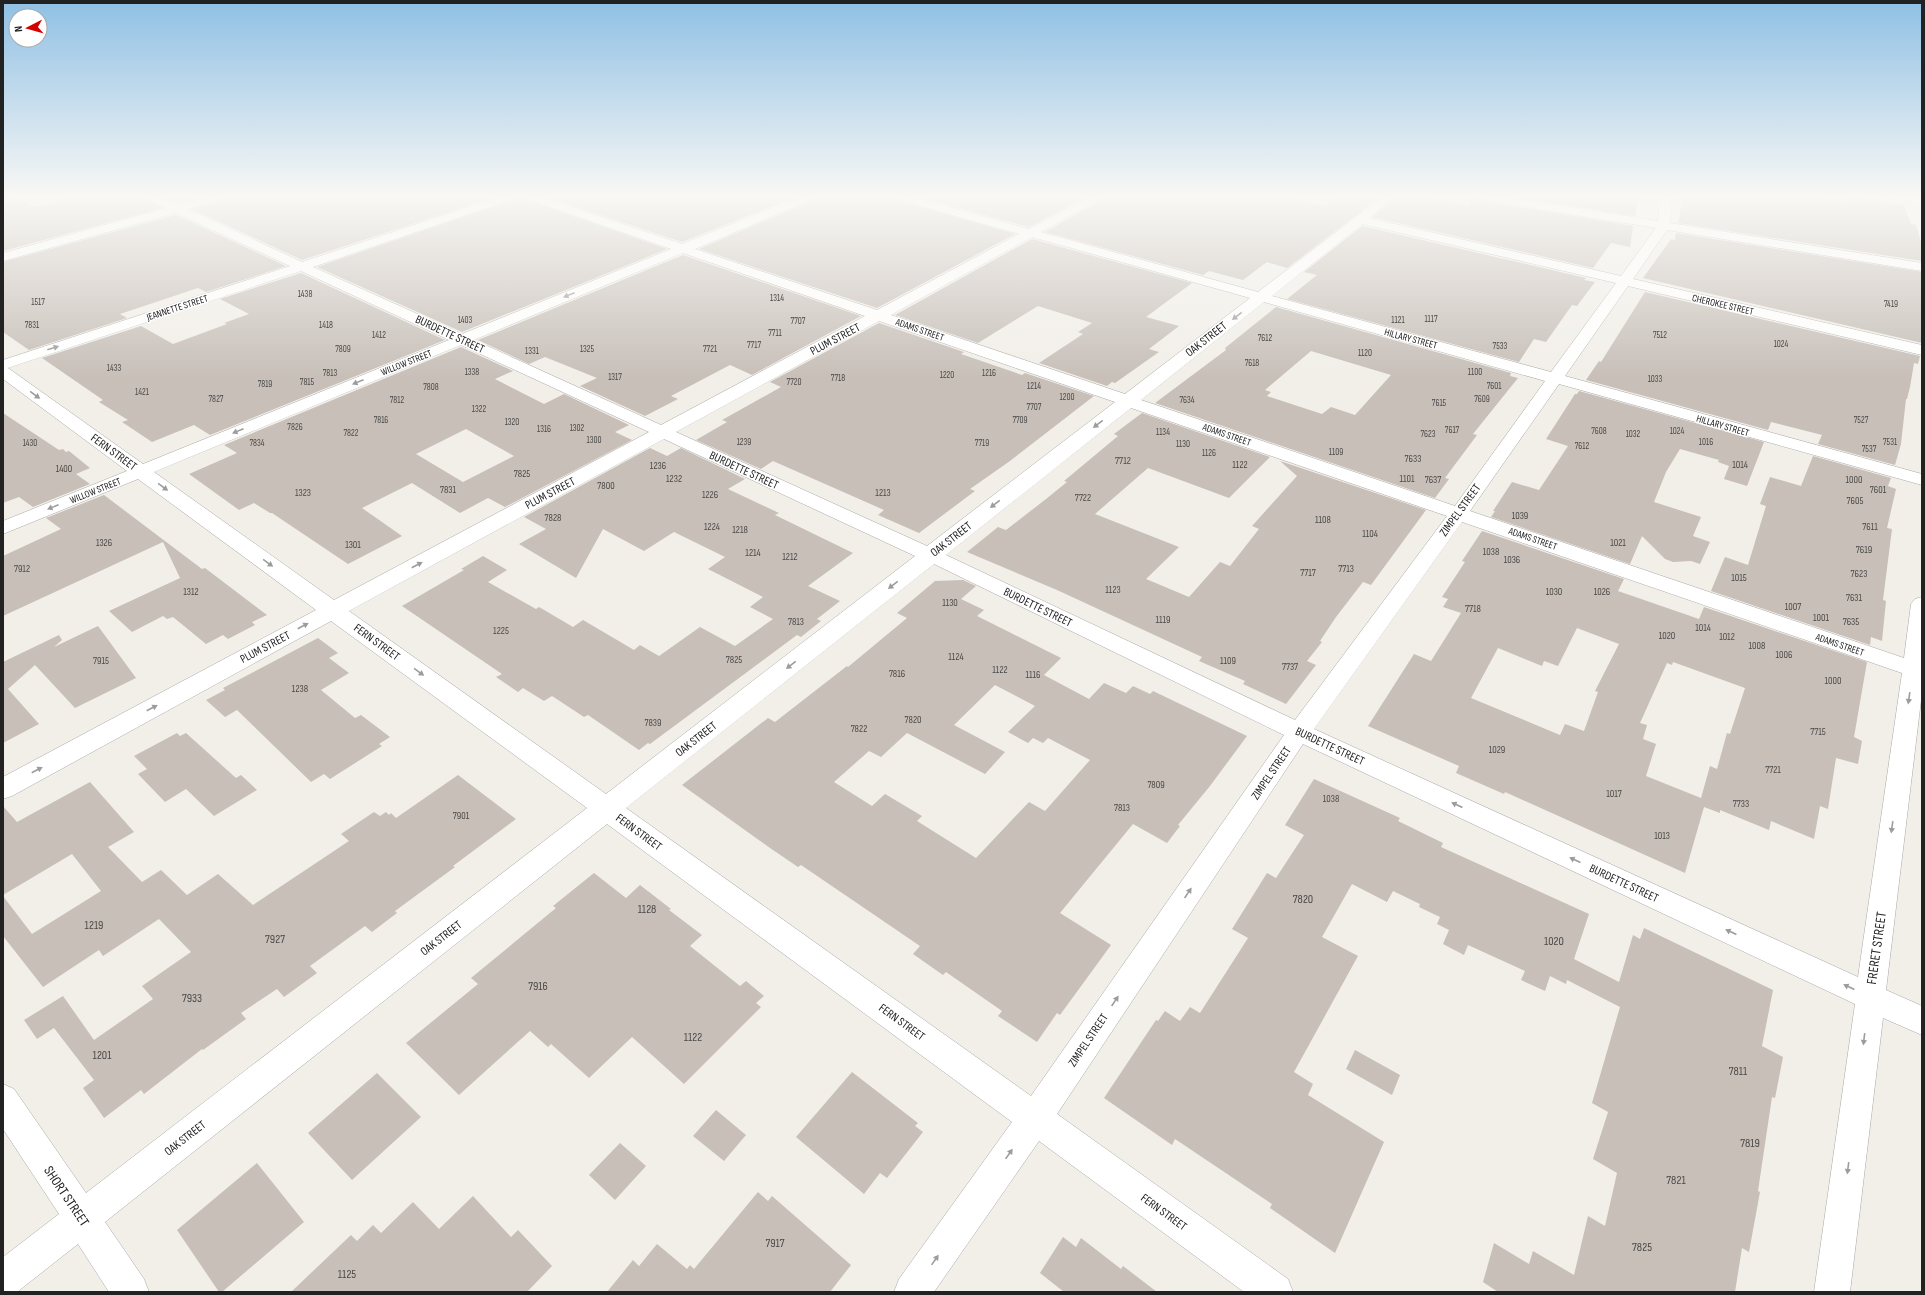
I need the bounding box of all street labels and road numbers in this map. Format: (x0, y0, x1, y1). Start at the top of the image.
street label: JEANNETTE STREET (144, 292, 209, 324)
street label: CHEROKEE STREET (1691, 292, 1755, 318)
street label: BURDETTE STREET (413, 312, 487, 357)
street label: ADAMS STREET (893, 316, 945, 344)
street label: OAK STREET (1183, 318, 1230, 360)
street label: PLUM STREET (808, 320, 863, 359)
street label: HILLARY STREET (1383, 326, 1439, 352)
street label: WILLOW STREET (379, 347, 434, 379)
street label: HILLARY STREET (1695, 413, 1750, 439)
street label: ADAMS STREET (1200, 421, 1252, 449)
street label: FERN STREET (88, 431, 140, 474)
street label: BURDETTE STREET (707, 448, 781, 493)
street label: PLUM STREET (523, 474, 578, 513)
street label: WILLOW STREET (68, 475, 123, 507)
street label: ZIMPEL STREET (1436, 481, 1485, 539)
street label: OAK STREET (928, 518, 975, 560)
street label: ADAMS STREET (1506, 525, 1558, 553)
street label: BURDETTE STREET (1001, 584, 1075, 631)
street label: FERN STREET (351, 621, 403, 664)
street label: PLUM STREET (238, 628, 293, 667)
street label: ADAMS STREET (1813, 631, 1865, 659)
street label: OAK STREET (673, 718, 720, 760)
street label: BURDETTE STREET (1293, 724, 1367, 769)
street label: ZIMPEL STREET (1248, 744, 1295, 803)
street label: FERN STREET (613, 811, 665, 854)
street label: BURDETTE STREET (1587, 861, 1661, 906)
street label: FRERET STREET (1863, 910, 1890, 985)
street label: OAK STREET (418, 917, 465, 959)
street label: FERN STREET (876, 1001, 928, 1044)
street label: ZIMPEL STREET (1065, 1011, 1112, 1070)
street label: OAK STREET (162, 1117, 209, 1159)
street label: SHORT STREET (40, 1163, 93, 1230)
street label: FERN STREET (1138, 1191, 1190, 1234)

